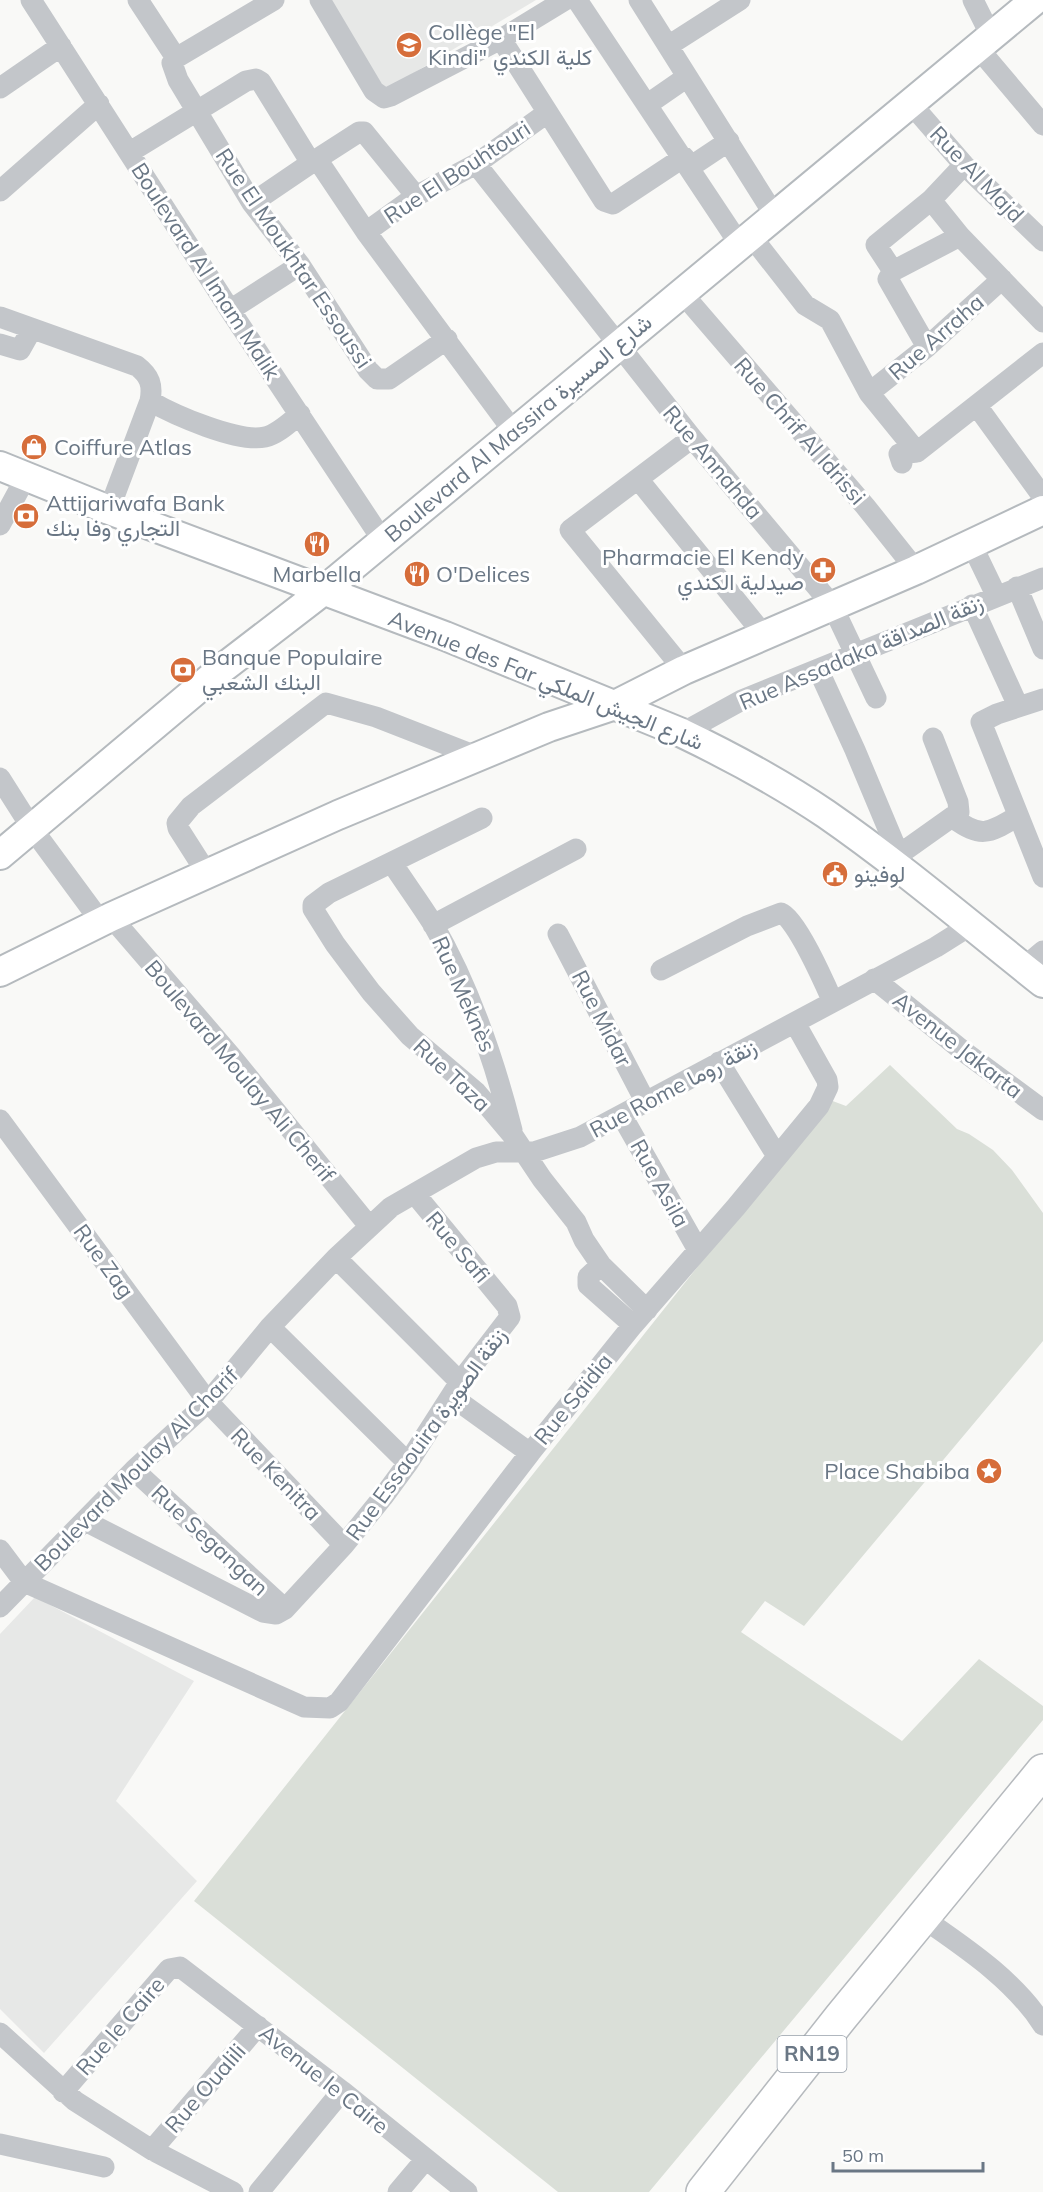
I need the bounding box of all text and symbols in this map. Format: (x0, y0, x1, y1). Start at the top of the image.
place label: Collège "El Kindi" كلية الكندي (428, 18, 592, 76)
school or university icon: Collège "El Kindi" كلية الكندي (394, 30, 424, 60)
street label: Rue El Bouhtouri (379, 114, 535, 230)
street label: Rue Al Majd (924, 120, 1030, 228)
street label: Rue El Moukhtar Essoussi (210, 143, 378, 373)
street label: Boulevard Al Imam Malik (125, 157, 287, 385)
street label: Rue Arraha (883, 288, 989, 386)
street label: Boulevard Al Massira شارع المسيرة (379, 308, 658, 549)
street label: Rue Chrif Al Idrissi (728, 352, 872, 510)
street label: Rue Annahda (657, 399, 769, 525)
shop icon: Coiffure Atlas (19, 432, 49, 462)
place label: Coiffure Atlas (54, 433, 192, 461)
place label: Attijariwafa Bank التجاري وفا بنك (46, 489, 225, 547)
bank icon: Attijariwafa Bank التجاري وفا بنك (11, 501, 41, 531)
restaurant icon: Marbella (302, 529, 332, 559)
place label: Pharmacie El Kendy صيدلية الكندي (602, 543, 804, 601)
pharmacy icon: Pharmacie El Kendy صيدلية الكندي (808, 555, 838, 585)
restaurant icon: O'Delices (402, 559, 432, 589)
place label: Marbella (273, 560, 361, 588)
place label: O'Delices (436, 560, 530, 588)
street label: Rue Assadaka زنقة الصداقة (735, 588, 987, 716)
street label: Avenue des Far شارع الجيش الملكي (383, 604, 707, 761)
place label: Banque Populaire البنك الشعبي (202, 643, 382, 701)
bank icon: Banque Populaire البنك الشعبي (168, 655, 198, 685)
public building icon: لوفينو (820, 859, 850, 889)
place label: لوفينو (854, 860, 905, 888)
street label: Rue Meknès (426, 932, 502, 1056)
street label: Boulevard Moulay Ali Cherif (139, 954, 342, 1188)
street label: Rue Midar (566, 965, 638, 1071)
street label: Avenue Jakarta (888, 986, 1028, 1104)
street label: Rue Taza (408, 1032, 496, 1118)
street label: Rue Rome زنقة روما (585, 1032, 761, 1144)
street label: Rue Asila (624, 1134, 696, 1232)
street label: Rue Safi (420, 1205, 496, 1289)
street label: Rue Zag (68, 1218, 140, 1304)
street label: Rue Essaouira زنقة الصويرة (339, 1322, 513, 1546)
street label: Rue Saïdia (528, 1348, 618, 1450)
street label: Boulevard Moulay Al Charif (28, 1361, 244, 1577)
street label: Rue Kenitra (225, 1422, 327, 1526)
place icon: Place Shabiba (974, 1456, 1004, 1486)
place label: Place Shabiba (824, 1457, 970, 1485)
street label: Rue Segangan (146, 1479, 274, 1601)
street label: Rue le Caire (70, 1971, 170, 2081)
street label: Avenue le Caire (254, 2018, 394, 2140)
road number: RN19 (778, 2036, 846, 2072)
street label: Rue Oualili (159, 2038, 251, 2138)
scale bar (833, 2135, 983, 2173)
text: 50 m (842, 2144, 884, 2167)

